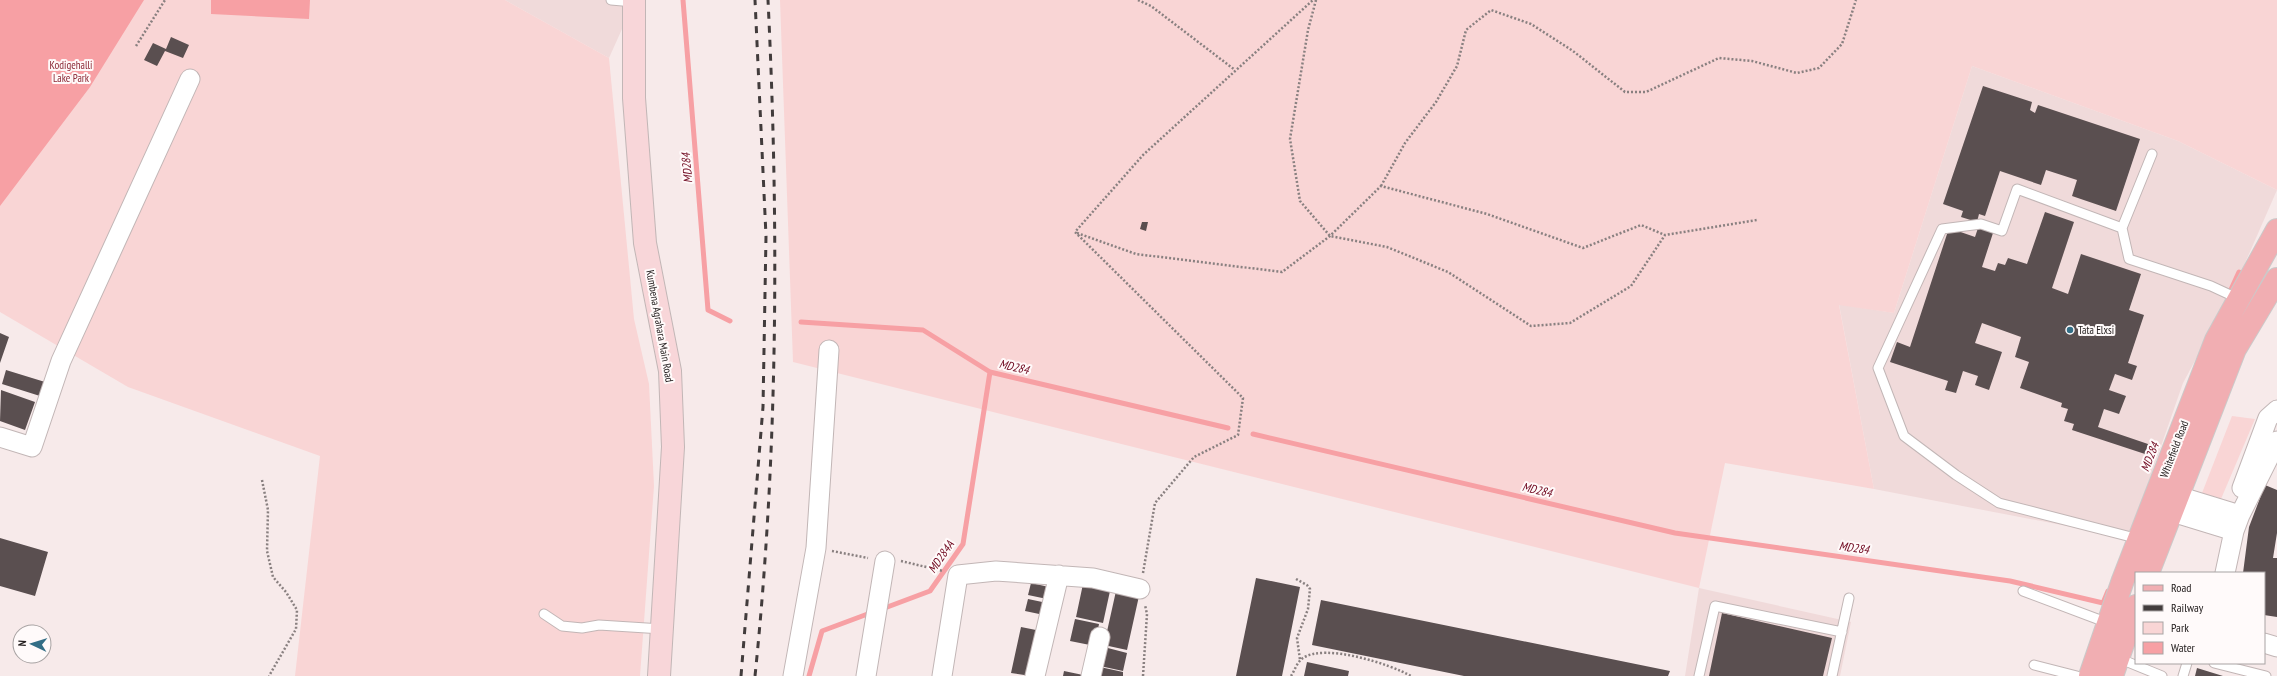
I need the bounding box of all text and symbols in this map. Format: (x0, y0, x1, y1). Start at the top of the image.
park label: Kodigehalli Lake Park (50, 58, 92, 85)
water label: MD284 (678, 151, 695, 184)
street label: Kumbena Agrahara Main Road (643, 269, 677, 383)
place label: Tata Elxsi (2078, 323, 2114, 337)
marker: Tata Elxsi (2065, 325, 2075, 335)
water label: MD284 (998, 356, 1032, 378)
street label: Whitefield Road (2157, 418, 2191, 479)
water label: MD284 (2137, 439, 2163, 474)
water label: MD284 (1521, 479, 1555, 501)
water label: MD284A (924, 537, 957, 576)
water label: MD284 (1838, 538, 1872, 557)
legend (2135, 572, 2265, 664)
text: Road (2171, 580, 2191, 595)
text: Railway (2171, 600, 2204, 615)
text: Park (2171, 620, 2189, 635)
north arrow (12, 624, 52, 664)
text: N (15, 640, 29, 647)
text: Water (2171, 640, 2196, 655)

